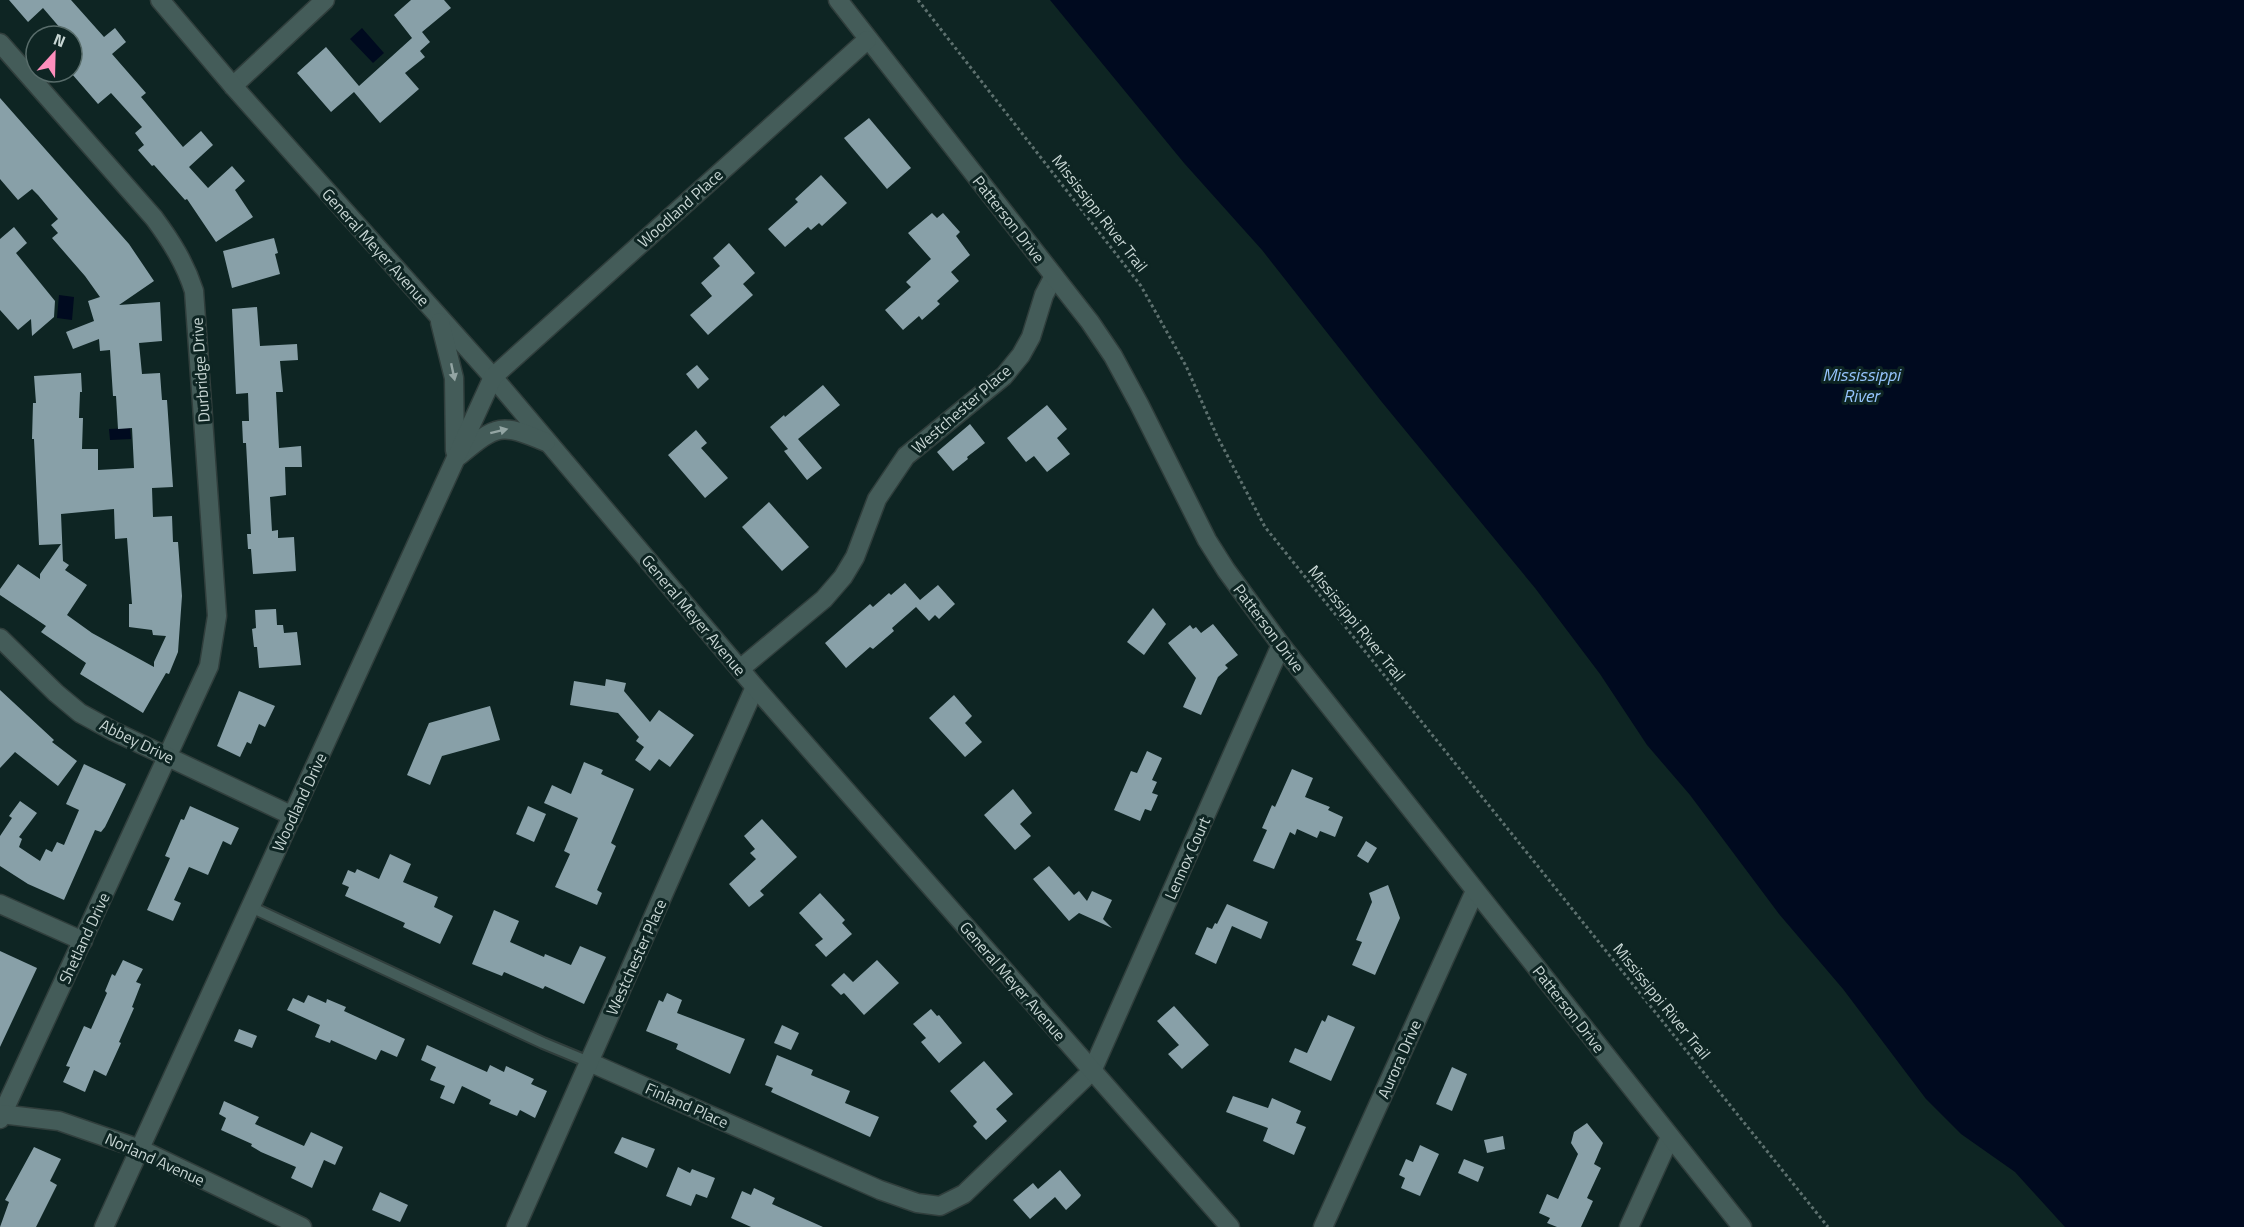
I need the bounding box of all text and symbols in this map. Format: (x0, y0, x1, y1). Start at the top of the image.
north arrow (24, 24, 84, 84)
text: N (50, 27, 69, 53)
street label: Mississippi River Trail (1046, 149, 1154, 277)
street label: Woodland Place (632, 163, 728, 253)
street label: Patterson Drive (967, 170, 1051, 268)
street label: General Meyer Avenue (316, 183, 436, 311)
street label: Durbridge Drive (184, 317, 216, 423)
street label: Westchester Place (906, 359, 1016, 459)
water label: Mississippi River (1822, 361, 1902, 409)
one-way arrow (448, 363, 458, 381)
one-way arrow (490, 426, 508, 436)
street label: General Meyer Avenue (636, 549, 752, 681)
street label: Mississippi River Trail (1303, 560, 1411, 686)
street label: Patterson Drive (1228, 579, 1310, 677)
street label: Abbey Drive (96, 713, 178, 769)
street label: Woodland Drive (266, 749, 332, 855)
street label: Lennox Court (1158, 812, 1216, 903)
street label: Shetland Drive (52, 888, 116, 988)
street label: Westchester Place (600, 895, 672, 1019)
street label: General Meyer Avenue (954, 916, 1072, 1046)
street label: Mississippi River Trail (1608, 938, 1716, 1064)
street label: Patterson Drive (1527, 960, 1611, 1058)
street label: Aurora Drive (1371, 1016, 1427, 1102)
street label: Finland Place (641, 1076, 733, 1134)
street label: Norland Avenue (101, 1126, 209, 1192)

